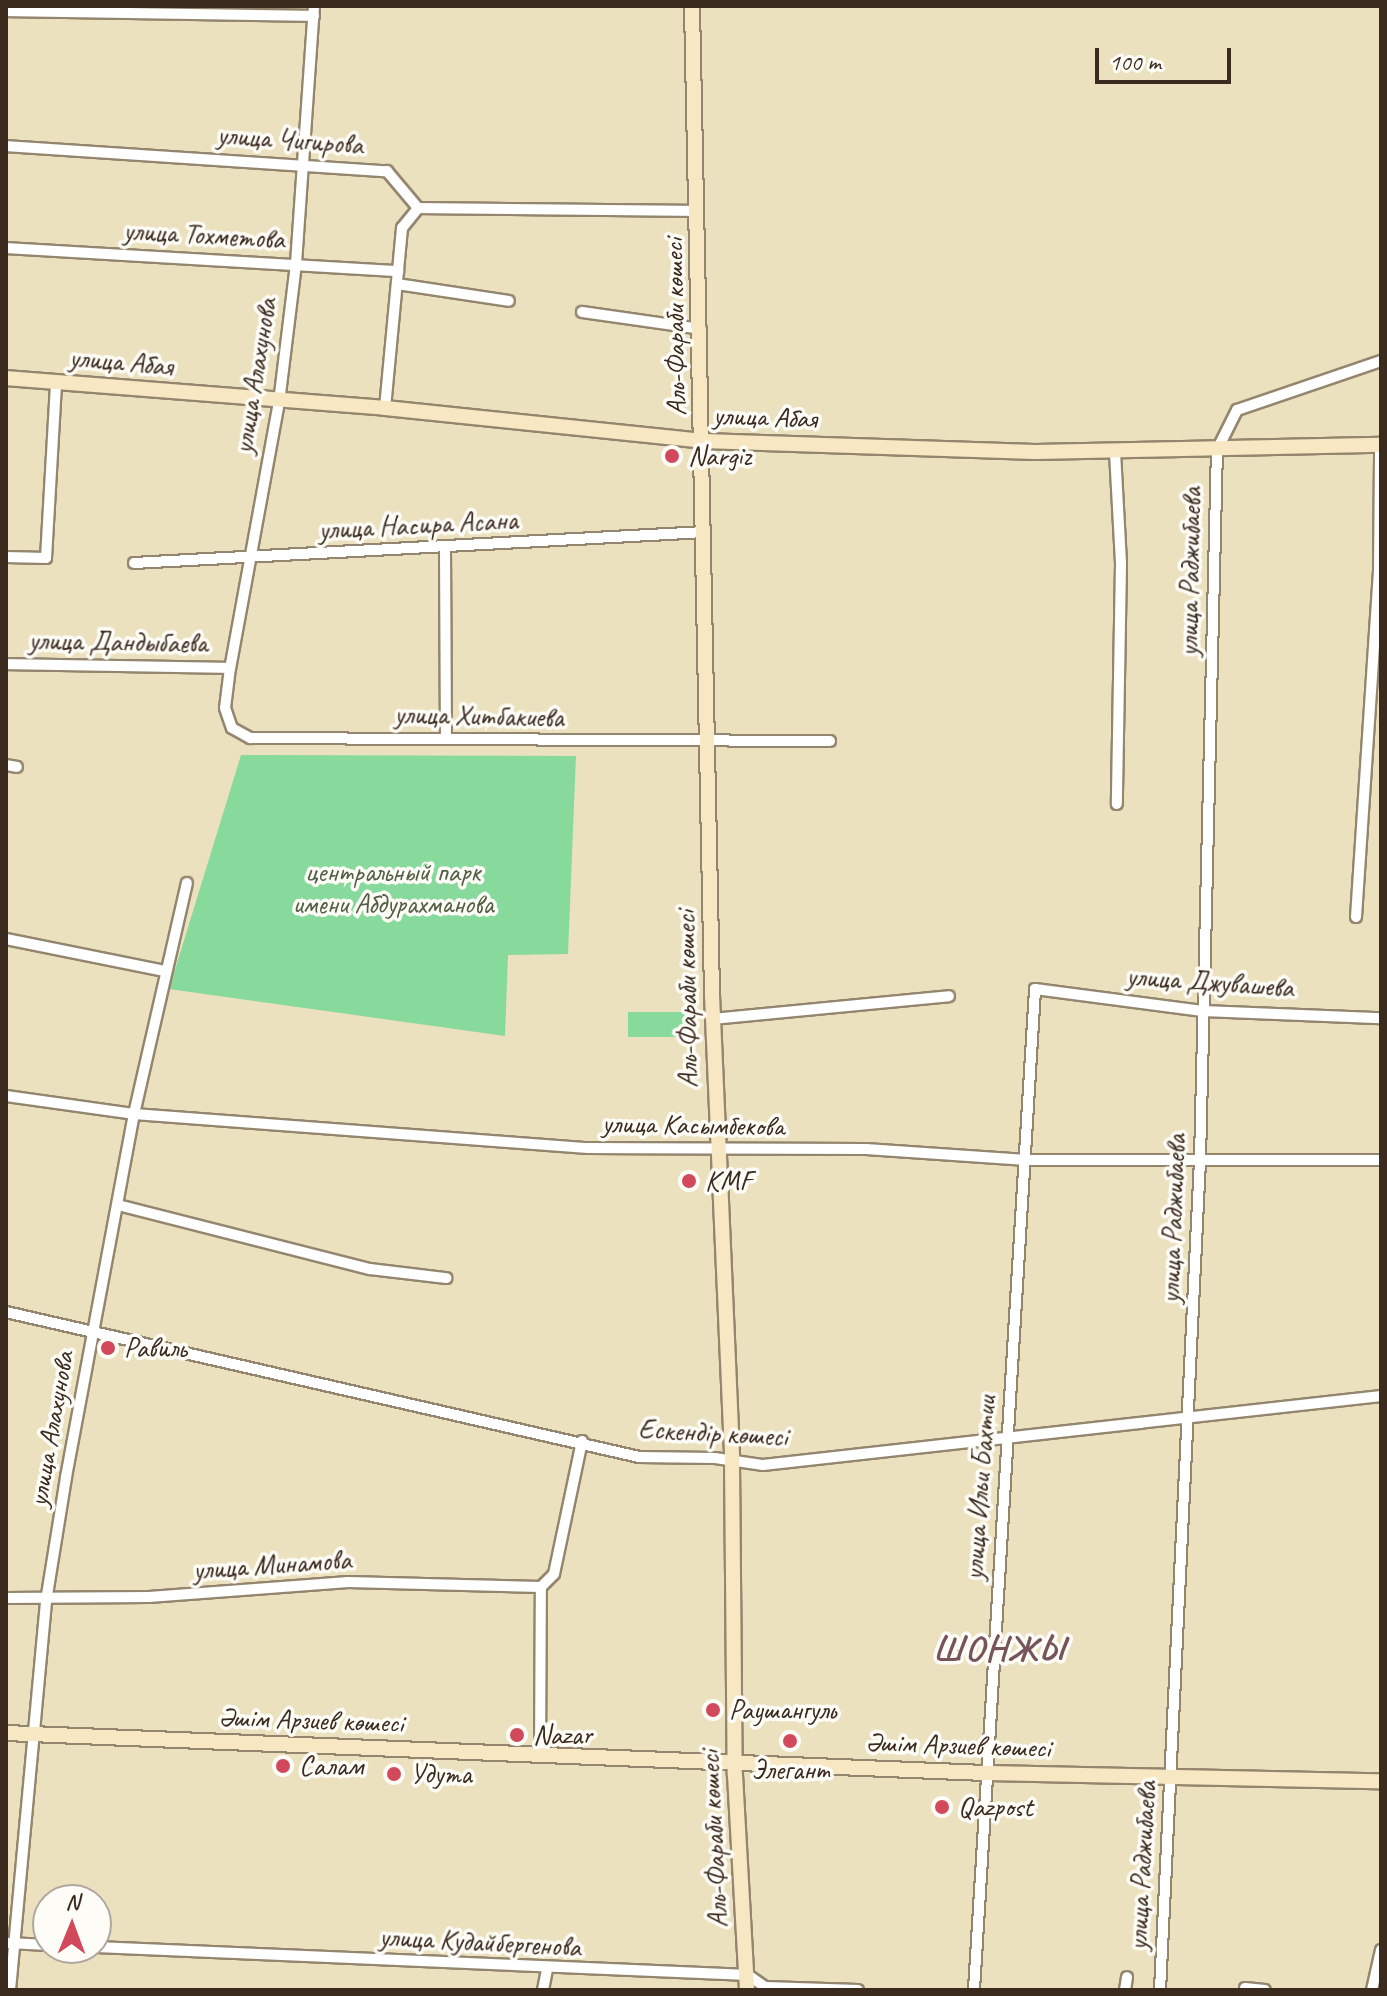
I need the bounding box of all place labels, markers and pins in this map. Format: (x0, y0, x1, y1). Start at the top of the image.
place label: Nargiz (688, 439, 751, 473)
marker: Nargiz (663, 447, 681, 465)
place label: KMF (705, 1164, 752, 1198)
marker: KMF (680, 1172, 698, 1190)
place label: Равиль (124, 1331, 187, 1365)
marker: Равиль (99, 1339, 117, 1357)
place label: Раушангуль (729, 1693, 836, 1727)
marker: Раушангуль (704, 1701, 722, 1719)
place label: Nazar (533, 1718, 592, 1752)
marker: Nazar (508, 1726, 526, 1744)
marker: Элегант (781, 1732, 799, 1750)
place label: Салам (299, 1749, 363, 1783)
place label: Элегант (751, 1753, 829, 1787)
marker: Салам (274, 1757, 292, 1775)
place label: Удута (410, 1757, 472, 1791)
marker: Удута (385, 1765, 403, 1783)
place label: Qazpost (958, 1790, 1032, 1824)
marker: Qazpost (933, 1798, 951, 1816)

